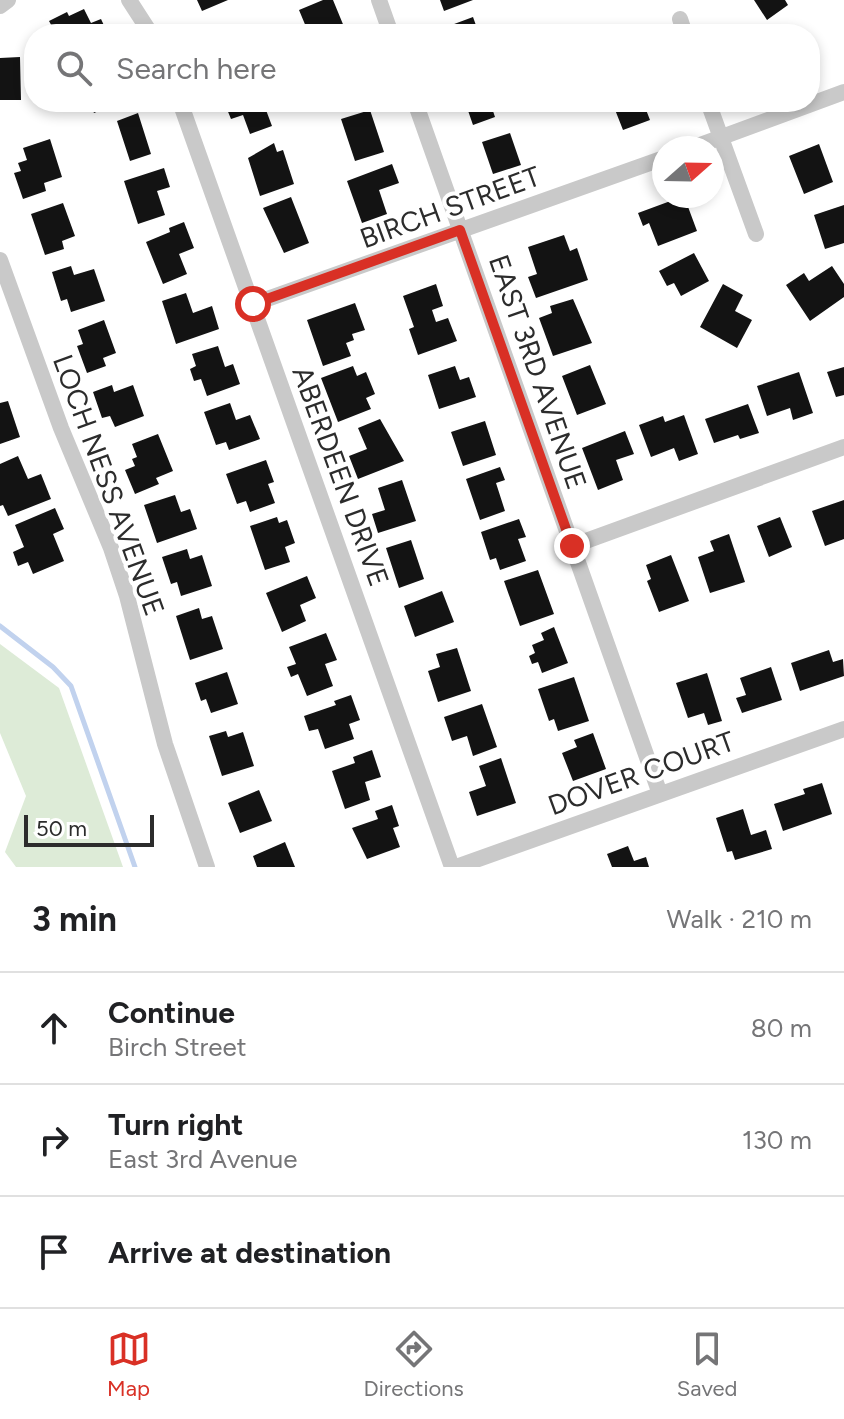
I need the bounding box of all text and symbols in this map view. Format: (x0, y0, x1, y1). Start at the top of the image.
search box (24, 24, 820, 112)
icon: search (52, 46, 96, 90)
text: Search here (116, 50, 276, 87)
north arrow (652, 136, 724, 208)
street label: BIRCH STREET (355, 158, 545, 255)
street label: EAST 3RD AVENUE (482, 250, 594, 494)
route start (235, 286, 271, 322)
street label: LOCH NESS AVENUE (46, 350, 172, 620)
street label: ABERDEEN DRIVE (285, 361, 397, 591)
route end (554, 528, 590, 564)
street label: DOVER COURT (543, 723, 739, 822)
scale bar (24, 811, 154, 847)
text: 50 m (36, 815, 87, 842)
text: 3 min (32, 899, 117, 940)
text: Walk · 210 m (667, 903, 812, 935)
text: Continue (108, 994, 235, 1031)
icon: ahead (32, 1006, 76, 1050)
text: 80 m (751, 1012, 812, 1044)
text: Birch Street (108, 1031, 247, 1063)
text: Turn right (108, 1106, 243, 1143)
icon: right (32, 1118, 76, 1162)
text: 130 m (742, 1124, 812, 1156)
text: East 3rd Avenue (108, 1143, 298, 1175)
icon: arrive (32, 1230, 76, 1274)
text: Arrive at destination (108, 1234, 391, 1271)
tab: Map (107, 1327, 151, 1402)
tab: Directions (364, 1327, 464, 1402)
tab: Saved (677, 1327, 737, 1402)

